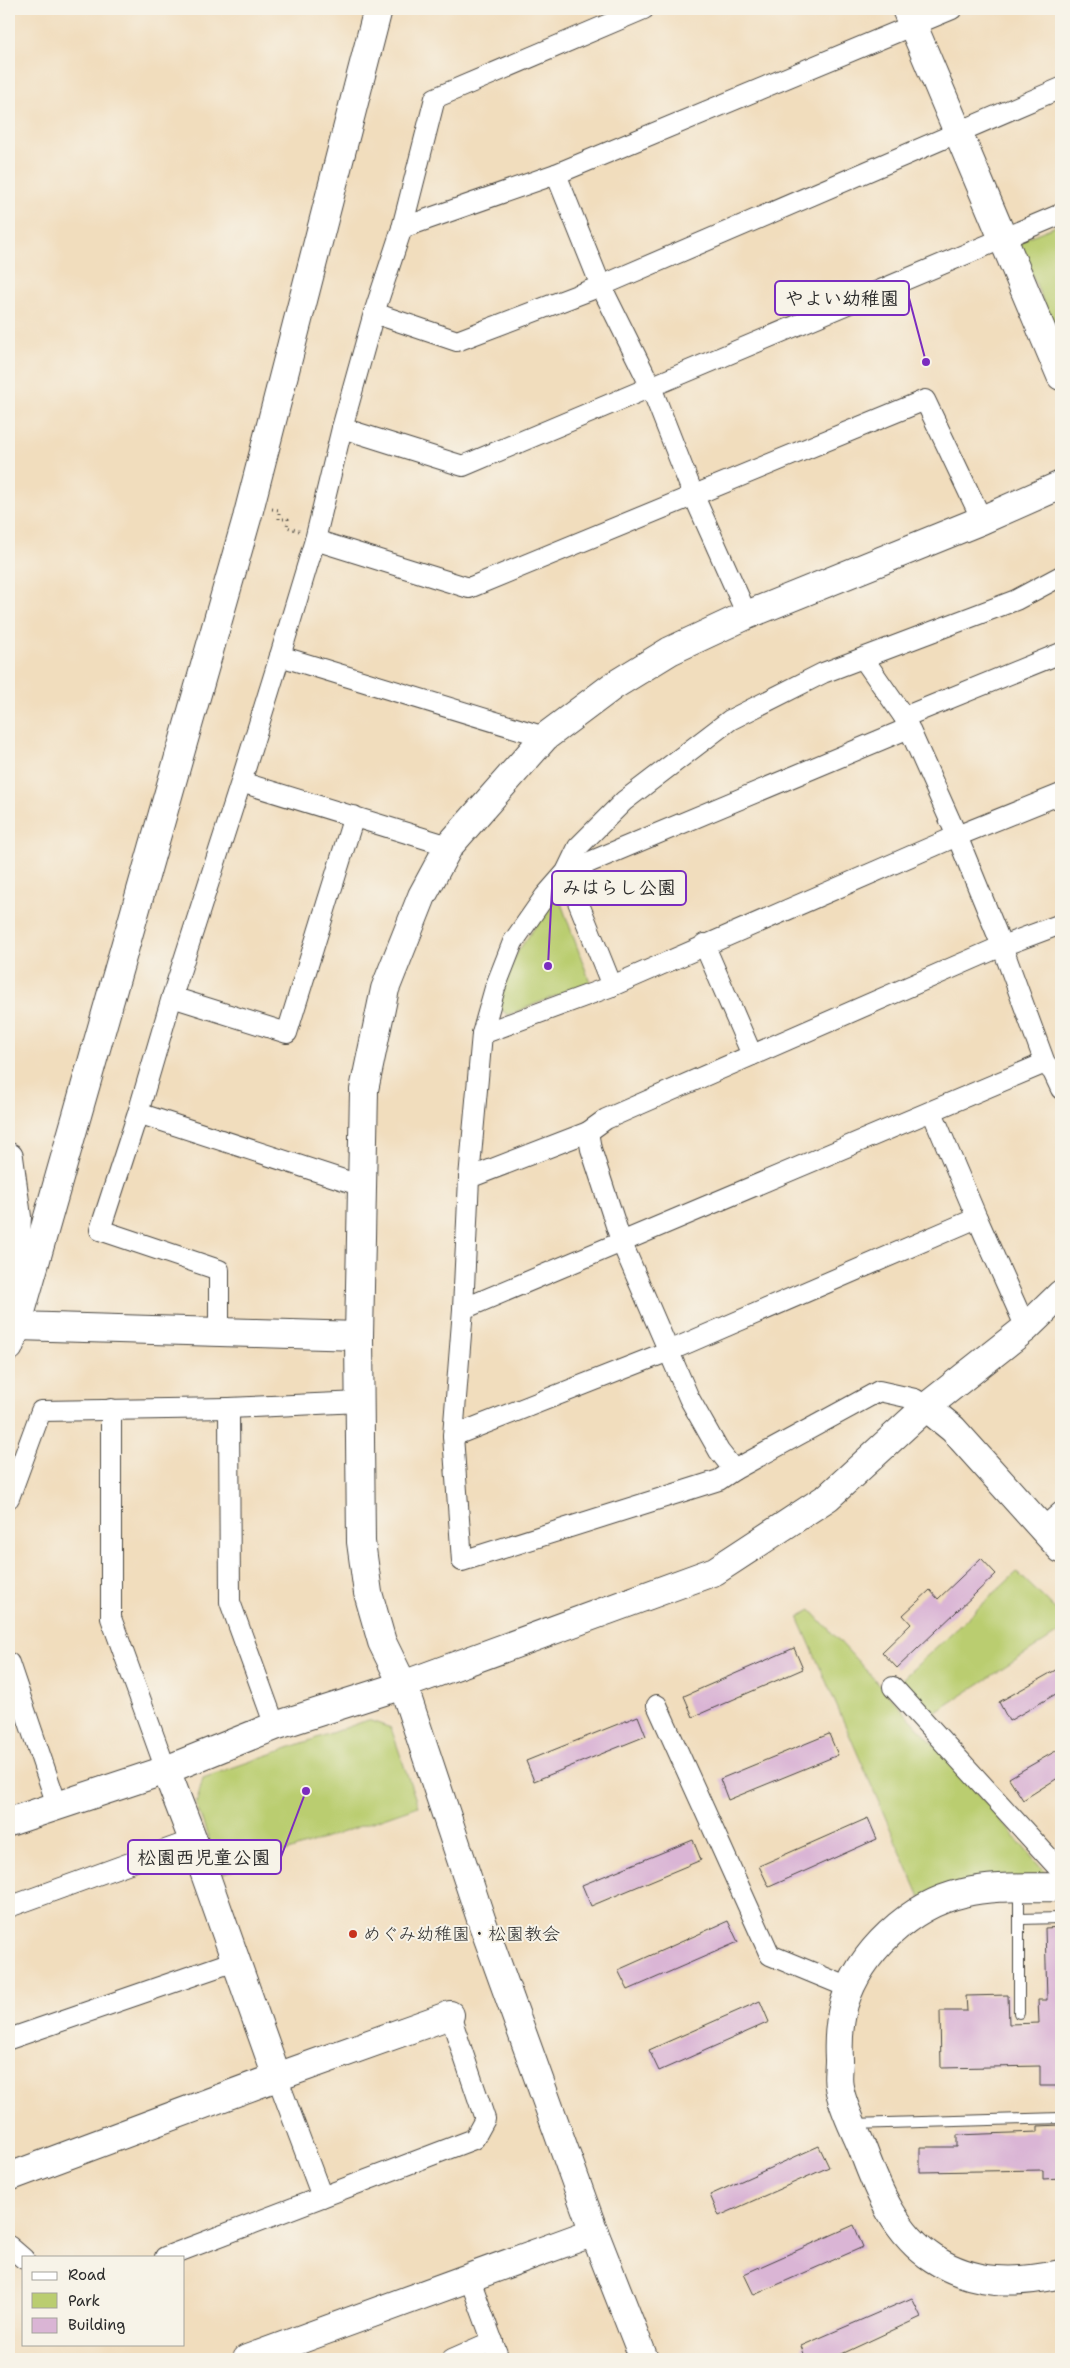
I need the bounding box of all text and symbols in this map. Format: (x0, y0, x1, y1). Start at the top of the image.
callout: やよい幼稚園 (775, 281, 909, 315)
text: やよい幼稚園 (785, 286, 899, 311)
callout: みはらし公園 (552, 871, 686, 905)
text: みはらし公園 (562, 875, 676, 900)
callout: 松園西児童公園 (128, 1840, 281, 1874)
text: 松園西児童公園 (137, 1845, 271, 1870)
place label: めぐみ幼稚園・松園教会 (363, 1922, 560, 1946)
marker: めぐみ幼稚園・松園教会 (347, 1928, 359, 1940)
legend (22, 2256, 185, 2346)
text: Road (68, 2265, 106, 2285)
text: Park (68, 2291, 100, 2311)
text: Building (68, 2315, 125, 2335)

